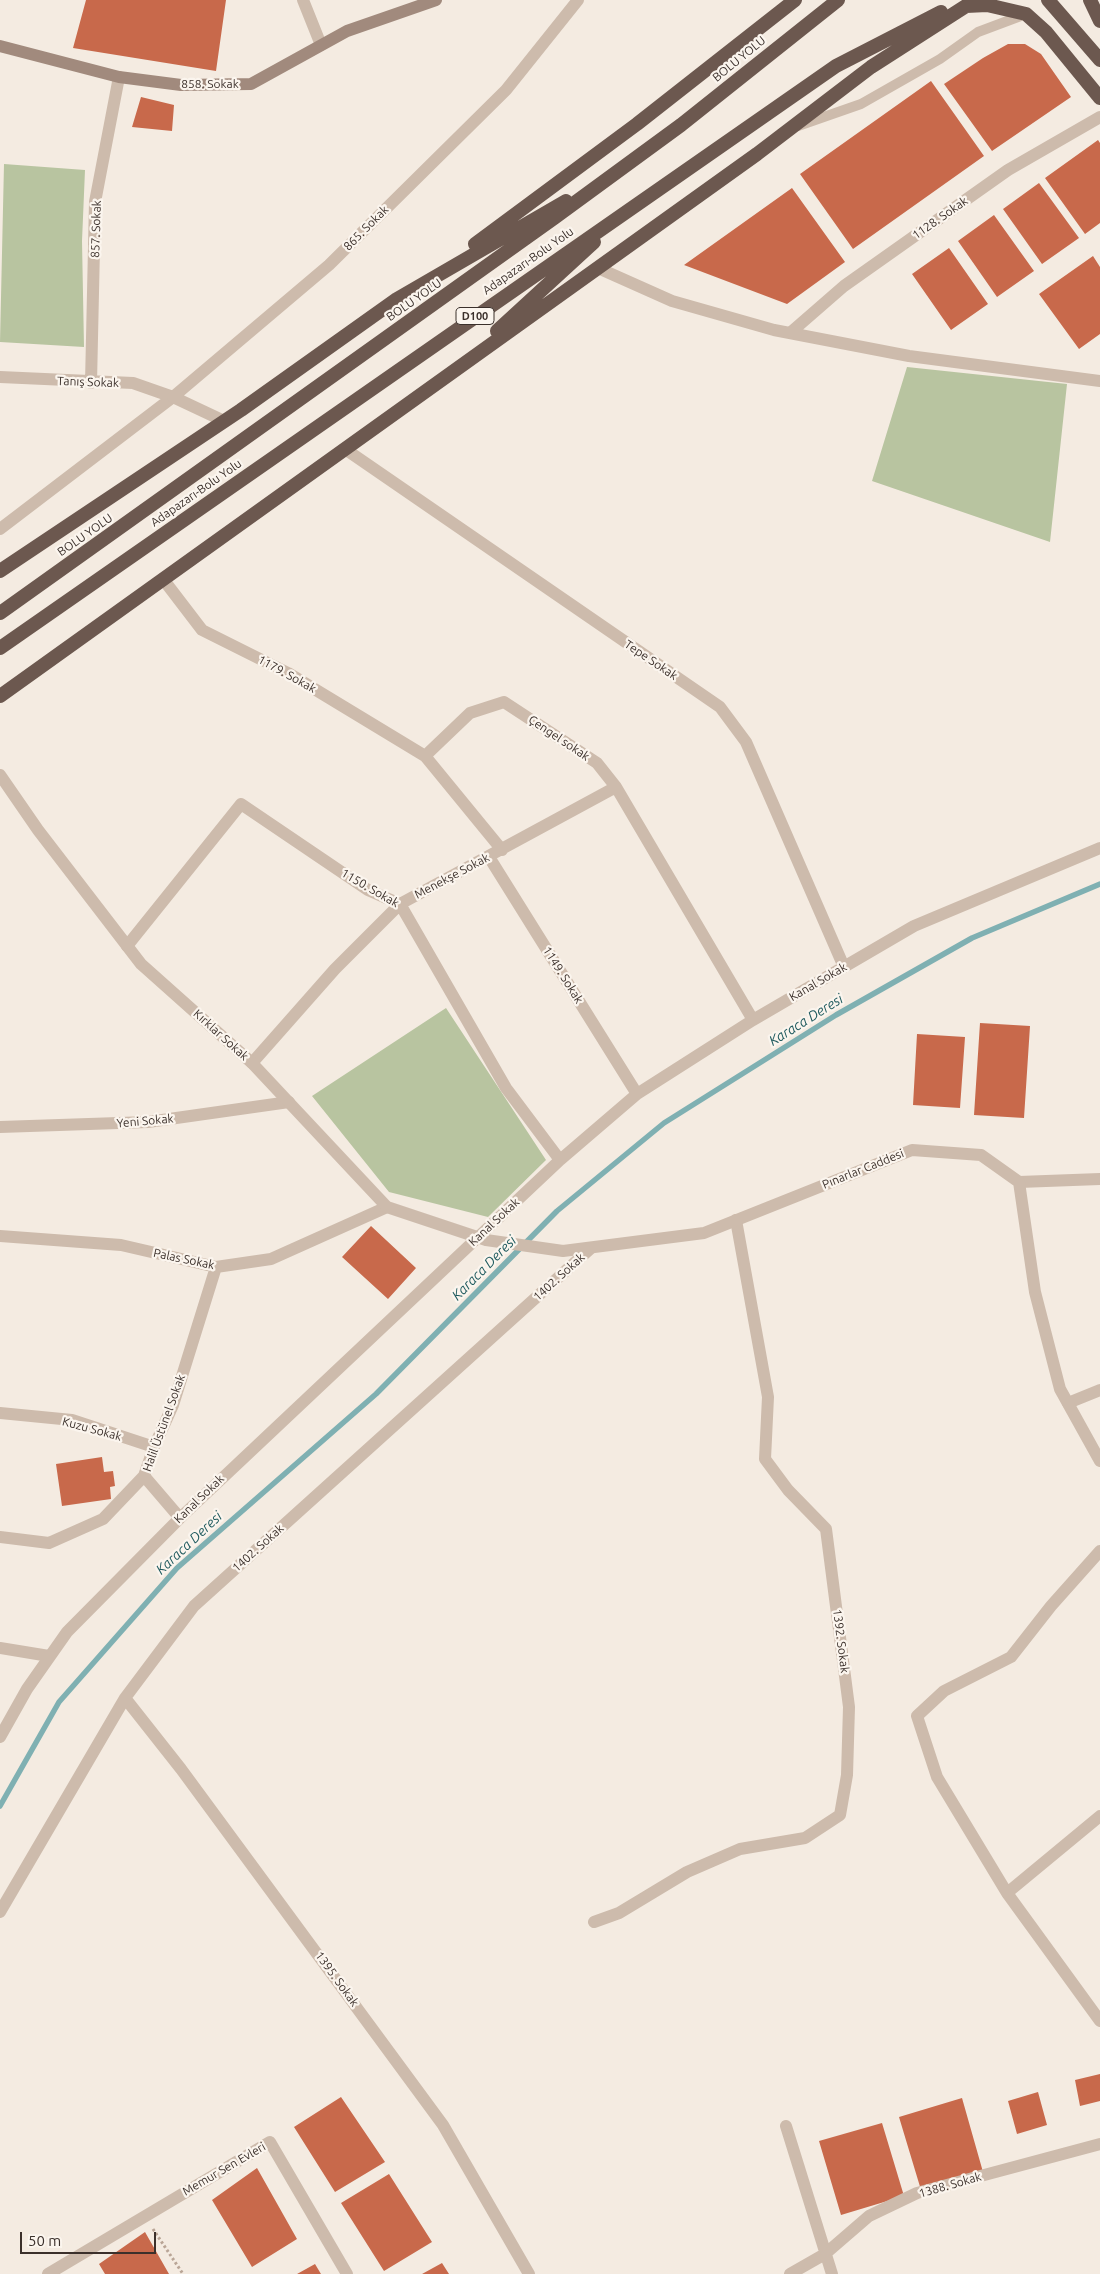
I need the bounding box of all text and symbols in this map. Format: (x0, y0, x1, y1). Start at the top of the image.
street label: BOLU YOLU (710, 33, 768, 85)
street label: 858. Sokak (181, 77, 239, 91)
street label: 1128. Sokak (910, 194, 970, 242)
street label: 857. Sokak (88, 200, 104, 258)
street label: 865. Sokak (341, 203, 391, 253)
street label: Adapazarı-Bolu Yolu (480, 224, 576, 298)
street label: BOLU YOLU (384, 276, 444, 324)
road number: D100 (456, 308, 494, 324)
street label: Tanış Sokak (57, 374, 119, 390)
street label: Adapazarı-Bolu Yolu (148, 456, 244, 530)
street label: BOLU YOLU (55, 511, 115, 559)
street label: Tepe Sokak (622, 637, 680, 683)
street label: 1179. Sokak (255, 652, 319, 696)
street label: Çengel sokak (526, 712, 592, 764)
street label: Menekşe Sokak (412, 850, 492, 902)
street label: 1150. Sokak (339, 866, 401, 910)
street label: 1149. Sokak (540, 944, 586, 1006)
street label: Kanal Sokak (787, 960, 849, 1004)
water label: Karaca Deresi (766, 991, 846, 1049)
street label: Kırklar Sokak (190, 1006, 252, 1064)
street label: Yeni Sokak (116, 1111, 174, 1131)
street label: Pınarlar Caddesi (820, 1146, 906, 1192)
street label: Kanal Sokak (466, 1195, 522, 1249)
water label: Karaca Deresi (448, 1232, 520, 1304)
street label: Palas Sokak (152, 1246, 216, 1272)
street label: 1402. Sokak (530, 1250, 588, 1304)
street label: Halil Üstünel Sokak (140, 1372, 188, 1474)
street label: Kuzu Sokak (61, 1414, 123, 1444)
street label: Kanal Sokak (171, 1472, 227, 1526)
water label: Karaca Deresi (152, 1508, 226, 1578)
street label: 1402. Sokak (229, 1521, 287, 1575)
street label: 1392. Sokak (830, 1608, 852, 1674)
street label: 1395. Sokak (312, 1949, 362, 2009)
street label: Memur Sen Evleri (180, 2139, 268, 2199)
street label: 1388. Sokak (917, 2169, 983, 2201)
scale bar (22, 2222, 159, 2254)
text: 50 m (28, 2232, 61, 2249)

